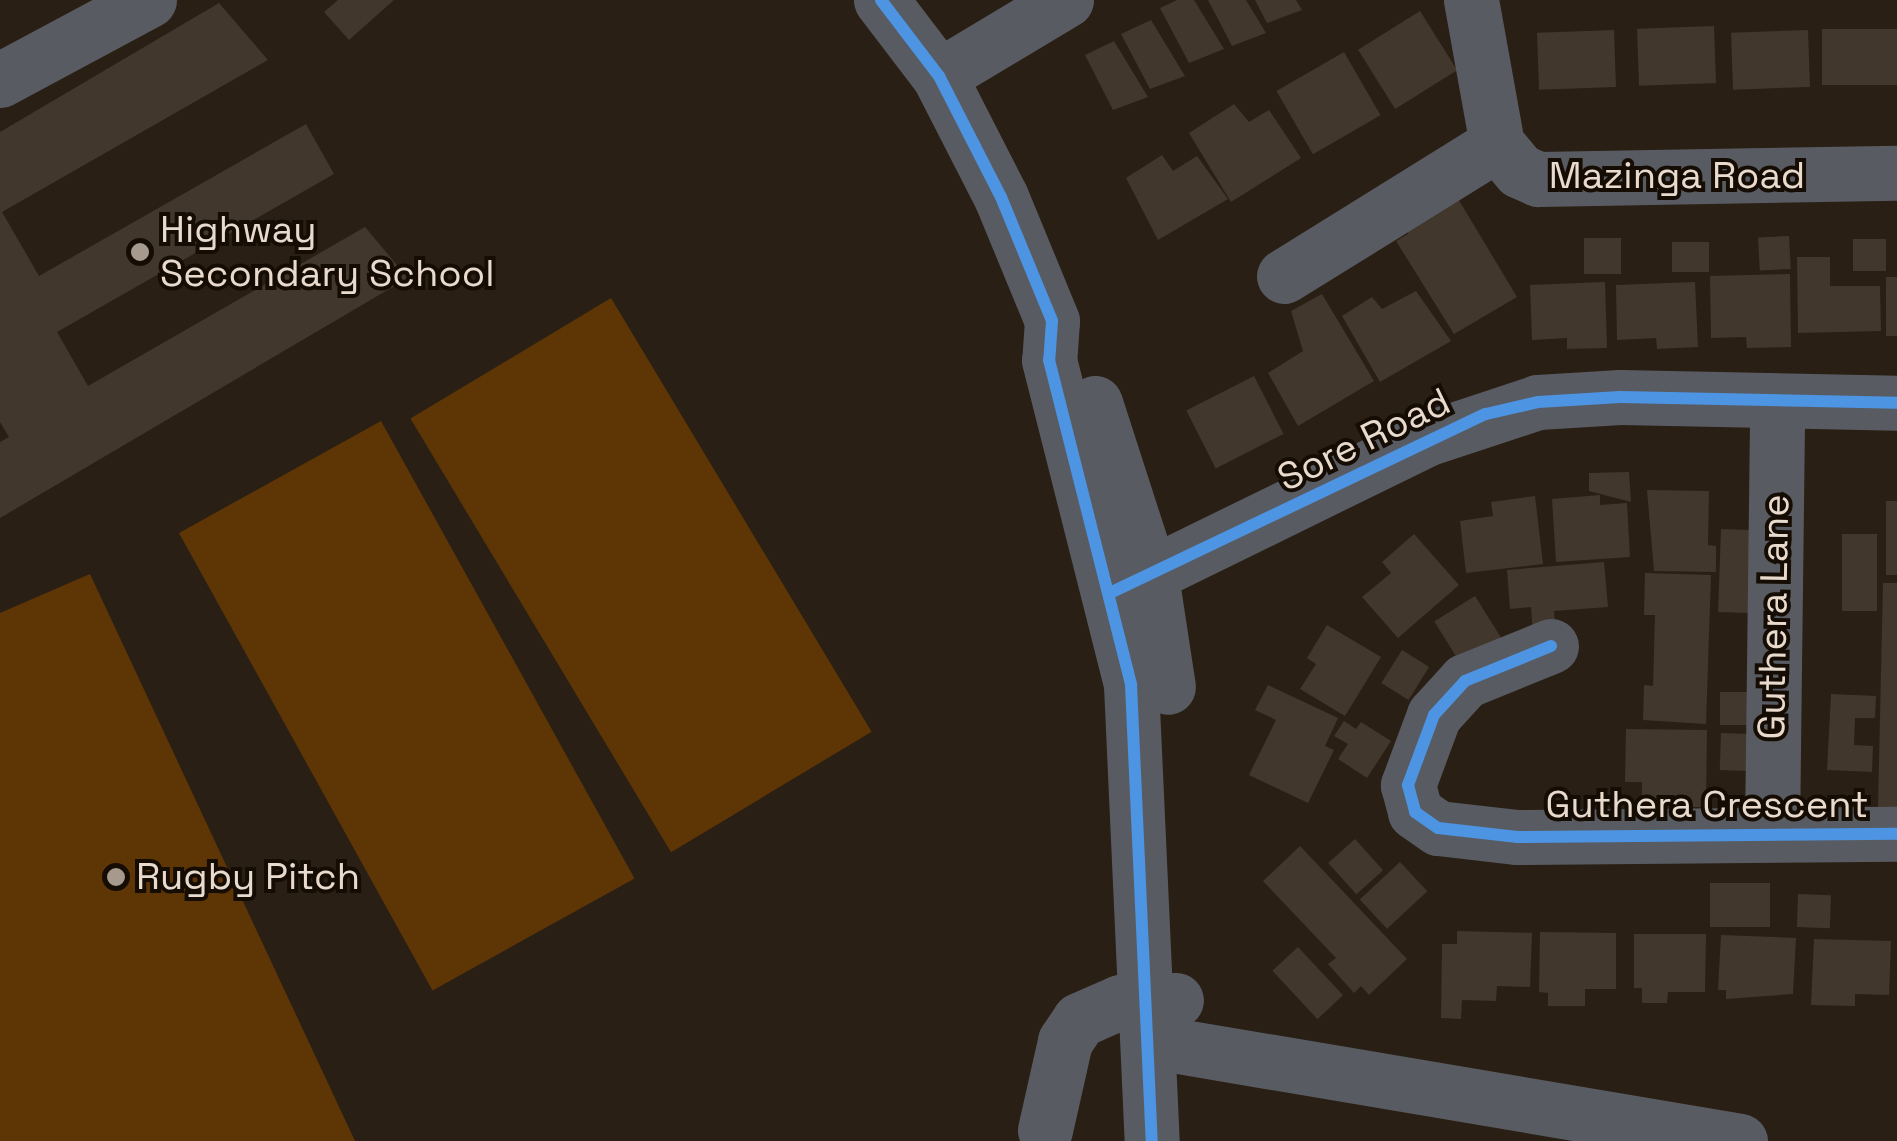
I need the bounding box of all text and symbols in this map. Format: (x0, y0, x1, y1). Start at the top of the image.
street label: Mazinga Road (1549, 153, 1805, 199)
place label: Highway Secondary School (160, 207, 495, 296)
marker: Highway Secondary School (129, 241, 151, 263)
street label: Sore Road (1270, 379, 1458, 501)
street label: Guthera Lane (1749, 494, 1799, 740)
street label: Guthera Crescent (1546, 782, 1868, 828)
place label: Rugby Pitch (136, 854, 360, 900)
marker: Rugby Pitch (105, 866, 127, 888)

